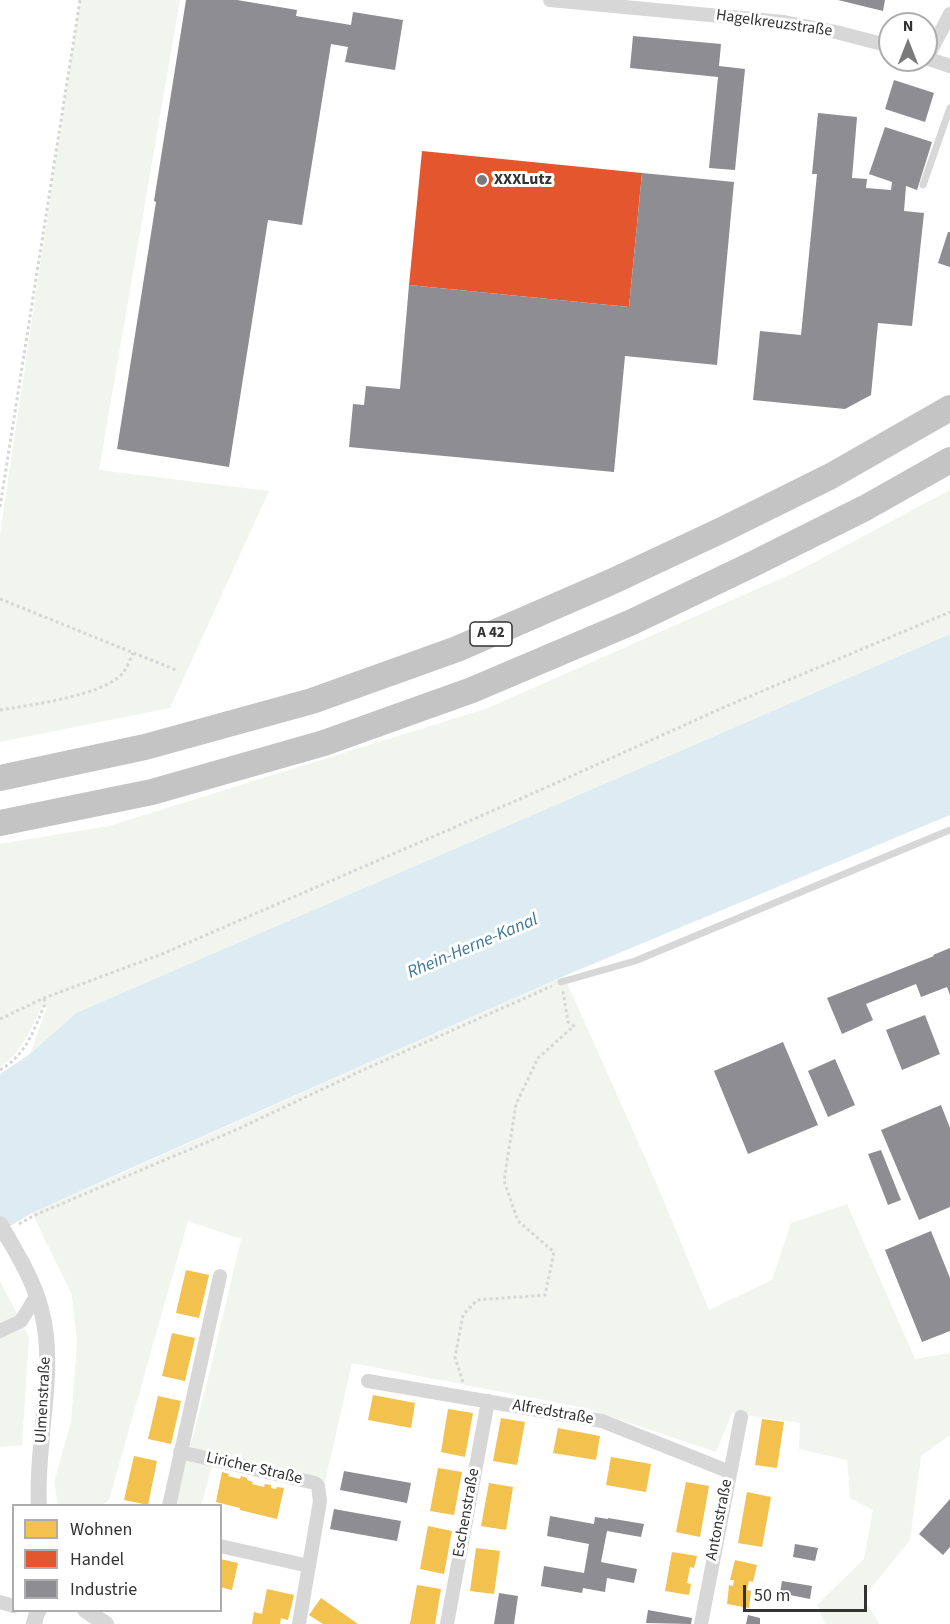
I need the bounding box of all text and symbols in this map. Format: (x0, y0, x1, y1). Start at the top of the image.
street label: Hagelkreuzstraße (715, 6, 833, 42)
north arrow (878, 12, 938, 72)
text: N (903, 15, 913, 37)
place label: XXXLutz (494, 170, 552, 190)
marker: XXXLutz (475, 173, 489, 187)
road number: A 42 (470, 622, 512, 646)
water label: Rhein-Herne-Kanal (404, 910, 542, 984)
street label: Ulmenstraße (32, 1356, 56, 1444)
street label: Alfredstraße (511, 1396, 595, 1430)
street label: Liricher Straße (204, 1449, 304, 1489)
street label: Eschenstraße (450, 1467, 484, 1559)
street label: Antonstraße (703, 1478, 737, 1562)
legend (12, 1504, 222, 1612)
text: Wohnen (70, 1517, 132, 1542)
text: Handel (70, 1547, 124, 1572)
scale bar (746, 1573, 870, 1611)
text: Industrie (70, 1577, 137, 1602)
text: 50 m (754, 1583, 790, 1608)

